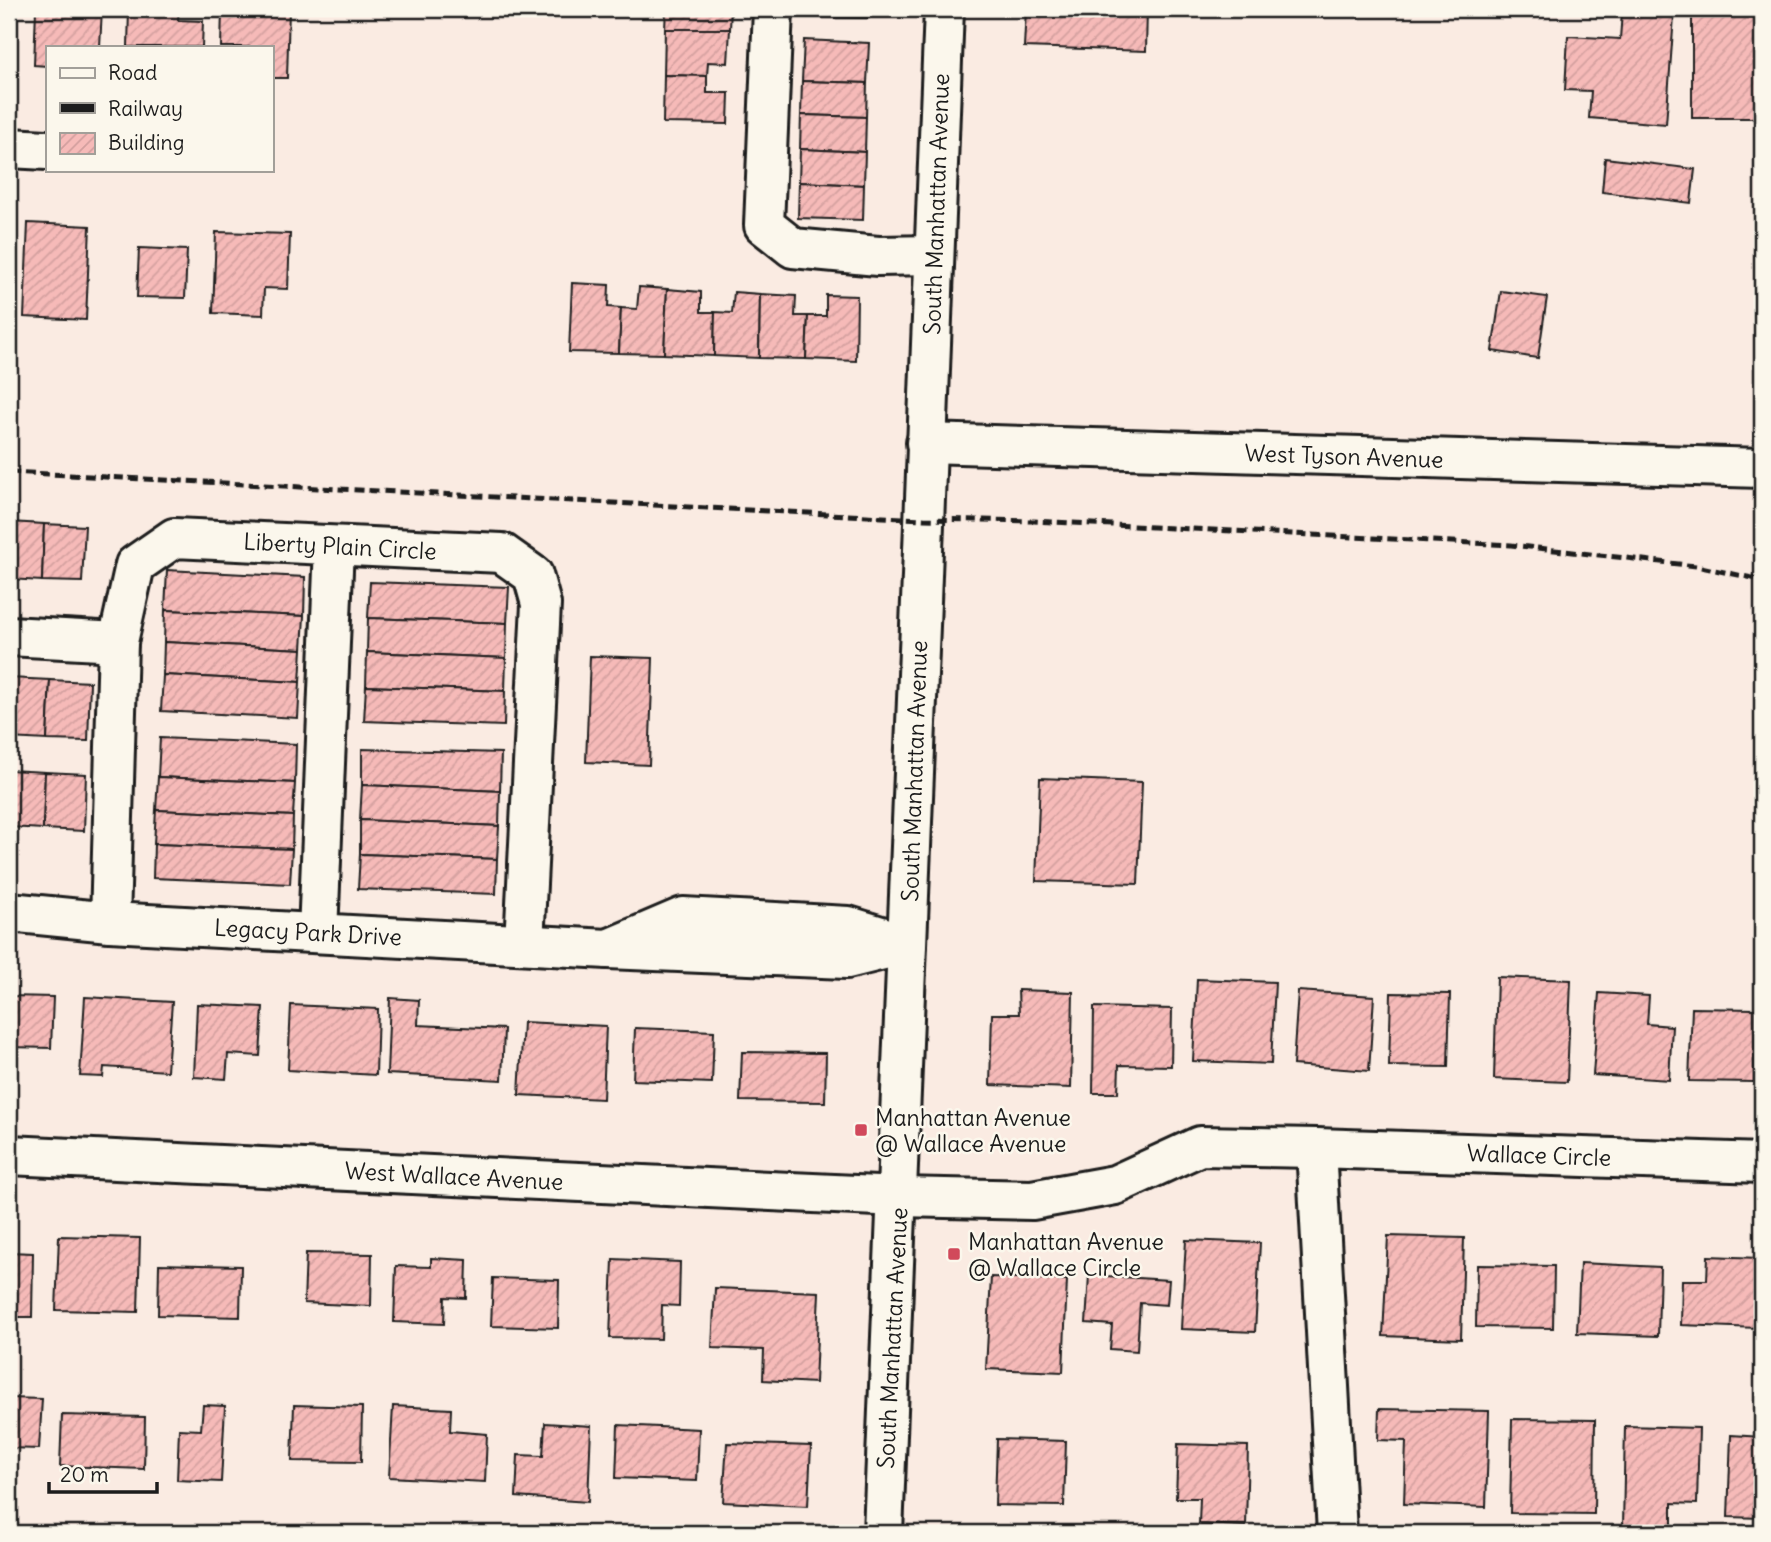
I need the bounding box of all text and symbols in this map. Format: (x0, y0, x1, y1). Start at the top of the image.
legend (46, 46, 273, 172)
text: Road (108, 59, 157, 86)
street label: South Manhattan Avenue (917, 73, 955, 335)
text: Railway (108, 95, 183, 122)
text: Building (108, 129, 184, 156)
street label: West Tyson Avenue (1244, 438, 1444, 474)
street label: Liberty Plain Circle (243, 526, 437, 566)
street label: South Manhattan Avenue (895, 640, 933, 902)
street label: Legacy Park Drive (214, 913, 402, 951)
place label: Manhattan Avenue @ Wallace Avenue (875, 1103, 1071, 1158)
marker: Manhattan Avenue @ Wallace Avenue (853, 1122, 869, 1138)
street label: Wallace Circle (1466, 1138, 1612, 1172)
street label: West Wallace Avenue (344, 1156, 564, 1196)
street label: South Manhattan Avenue (871, 1207, 913, 1469)
place label: Manhattan Avenue @ Wallace Circle (968, 1227, 1164, 1282)
marker: Manhattan Avenue @ Wallace Circle (946, 1246, 962, 1262)
scale bar (49, 1451, 158, 1495)
text: 20 m (60, 1461, 109, 1488)

